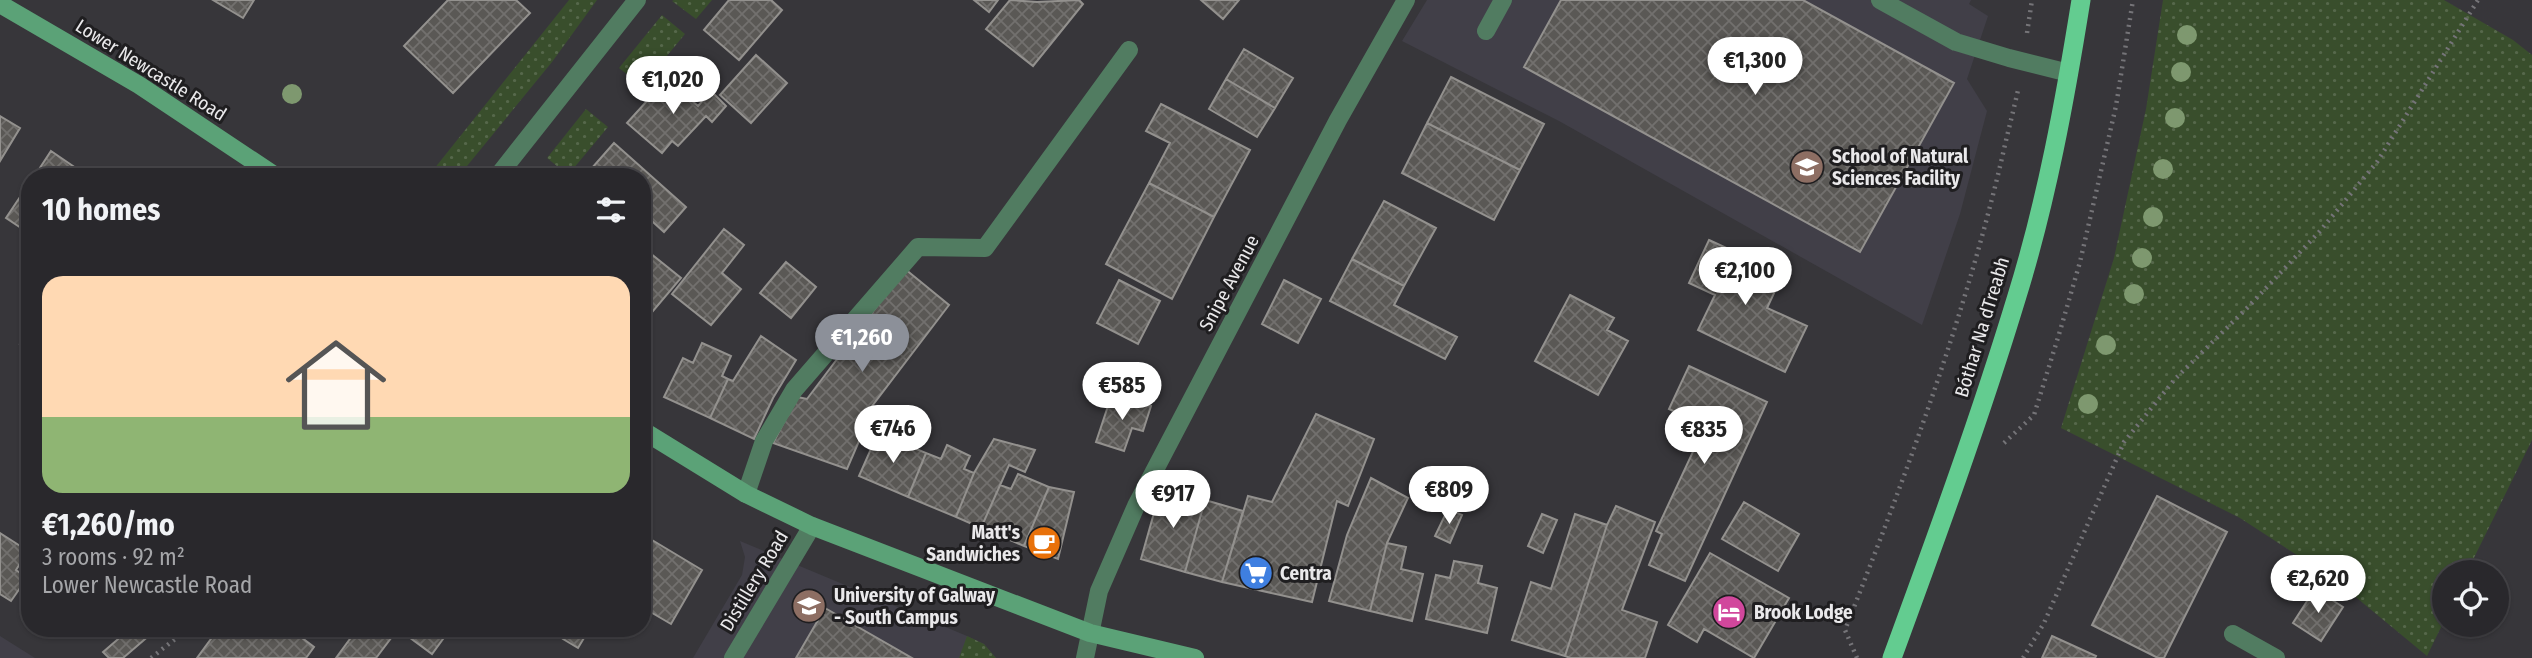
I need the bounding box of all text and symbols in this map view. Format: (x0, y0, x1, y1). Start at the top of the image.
street label: Lower Newcastle Road (71, 14, 231, 126)
pin: €1,300 (1698, 38, 1812, 97)
text: €1,300 (1724, 46, 1786, 74)
pin: €1,020 (616, 57, 730, 116)
text: €1,020 (642, 65, 704, 93)
place label: School of Natural Sciences Facility (1832, 145, 1969, 190)
school or university icon: School of Natural Sciences Facility (1788, 148, 1826, 186)
icon: filters (592, 191, 630, 229)
text: 10 homes (42, 192, 160, 228)
street label: Snipe Avenue (1194, 231, 1264, 335)
pin: €2,100 (1688, 247, 1802, 307)
street label: Bóthar Na dTreabh (1950, 254, 2014, 400)
text: €2,100 (1715, 256, 1775, 284)
pin: €1,260 (805, 314, 919, 374)
icon: home (273, 322, 399, 448)
text: €1,260 (831, 323, 893, 351)
pin: €585 (1081, 362, 1163, 422)
text: €585 (1098, 371, 1146, 399)
pin: €746 (852, 406, 934, 465)
pin: €835 (1663, 406, 1745, 466)
text: €746 (870, 414, 916, 442)
text: €835 (1681, 415, 1727, 443)
pin: €809 (1408, 466, 1490, 526)
pin: €917 (1132, 470, 1214, 530)
text: €809 (1425, 475, 1473, 503)
text: €917 (1151, 479, 1195, 507)
text: €1,260/mo (42, 507, 175, 543)
place label: Matt's Sandwiches (926, 521, 1021, 566)
cafe icon: Matt's Sandwiches (1025, 524, 1063, 562)
street label: Distillery Road (715, 527, 793, 635)
text: 3 rooms · 92 m² (42, 543, 185, 571)
supermarket icon: Centra (1237, 554, 1275, 592)
pin: €2,620 (2261, 556, 2375, 615)
map controls (2432, 560, 2509, 637)
button: locate (2432, 560, 2509, 637)
place label: Centra (1280, 562, 1332, 585)
text: €2,620 (2287, 564, 2349, 592)
text: Lower Newcastle Road (42, 571, 252, 599)
place label: University of Galway - South Campus (834, 584, 996, 629)
school or university icon: University of Galway - South Campus (790, 587, 828, 625)
hotel icon: Brook Lodge (1710, 593, 1748, 631)
place label: Brook Lodge (1754, 601, 1853, 624)

